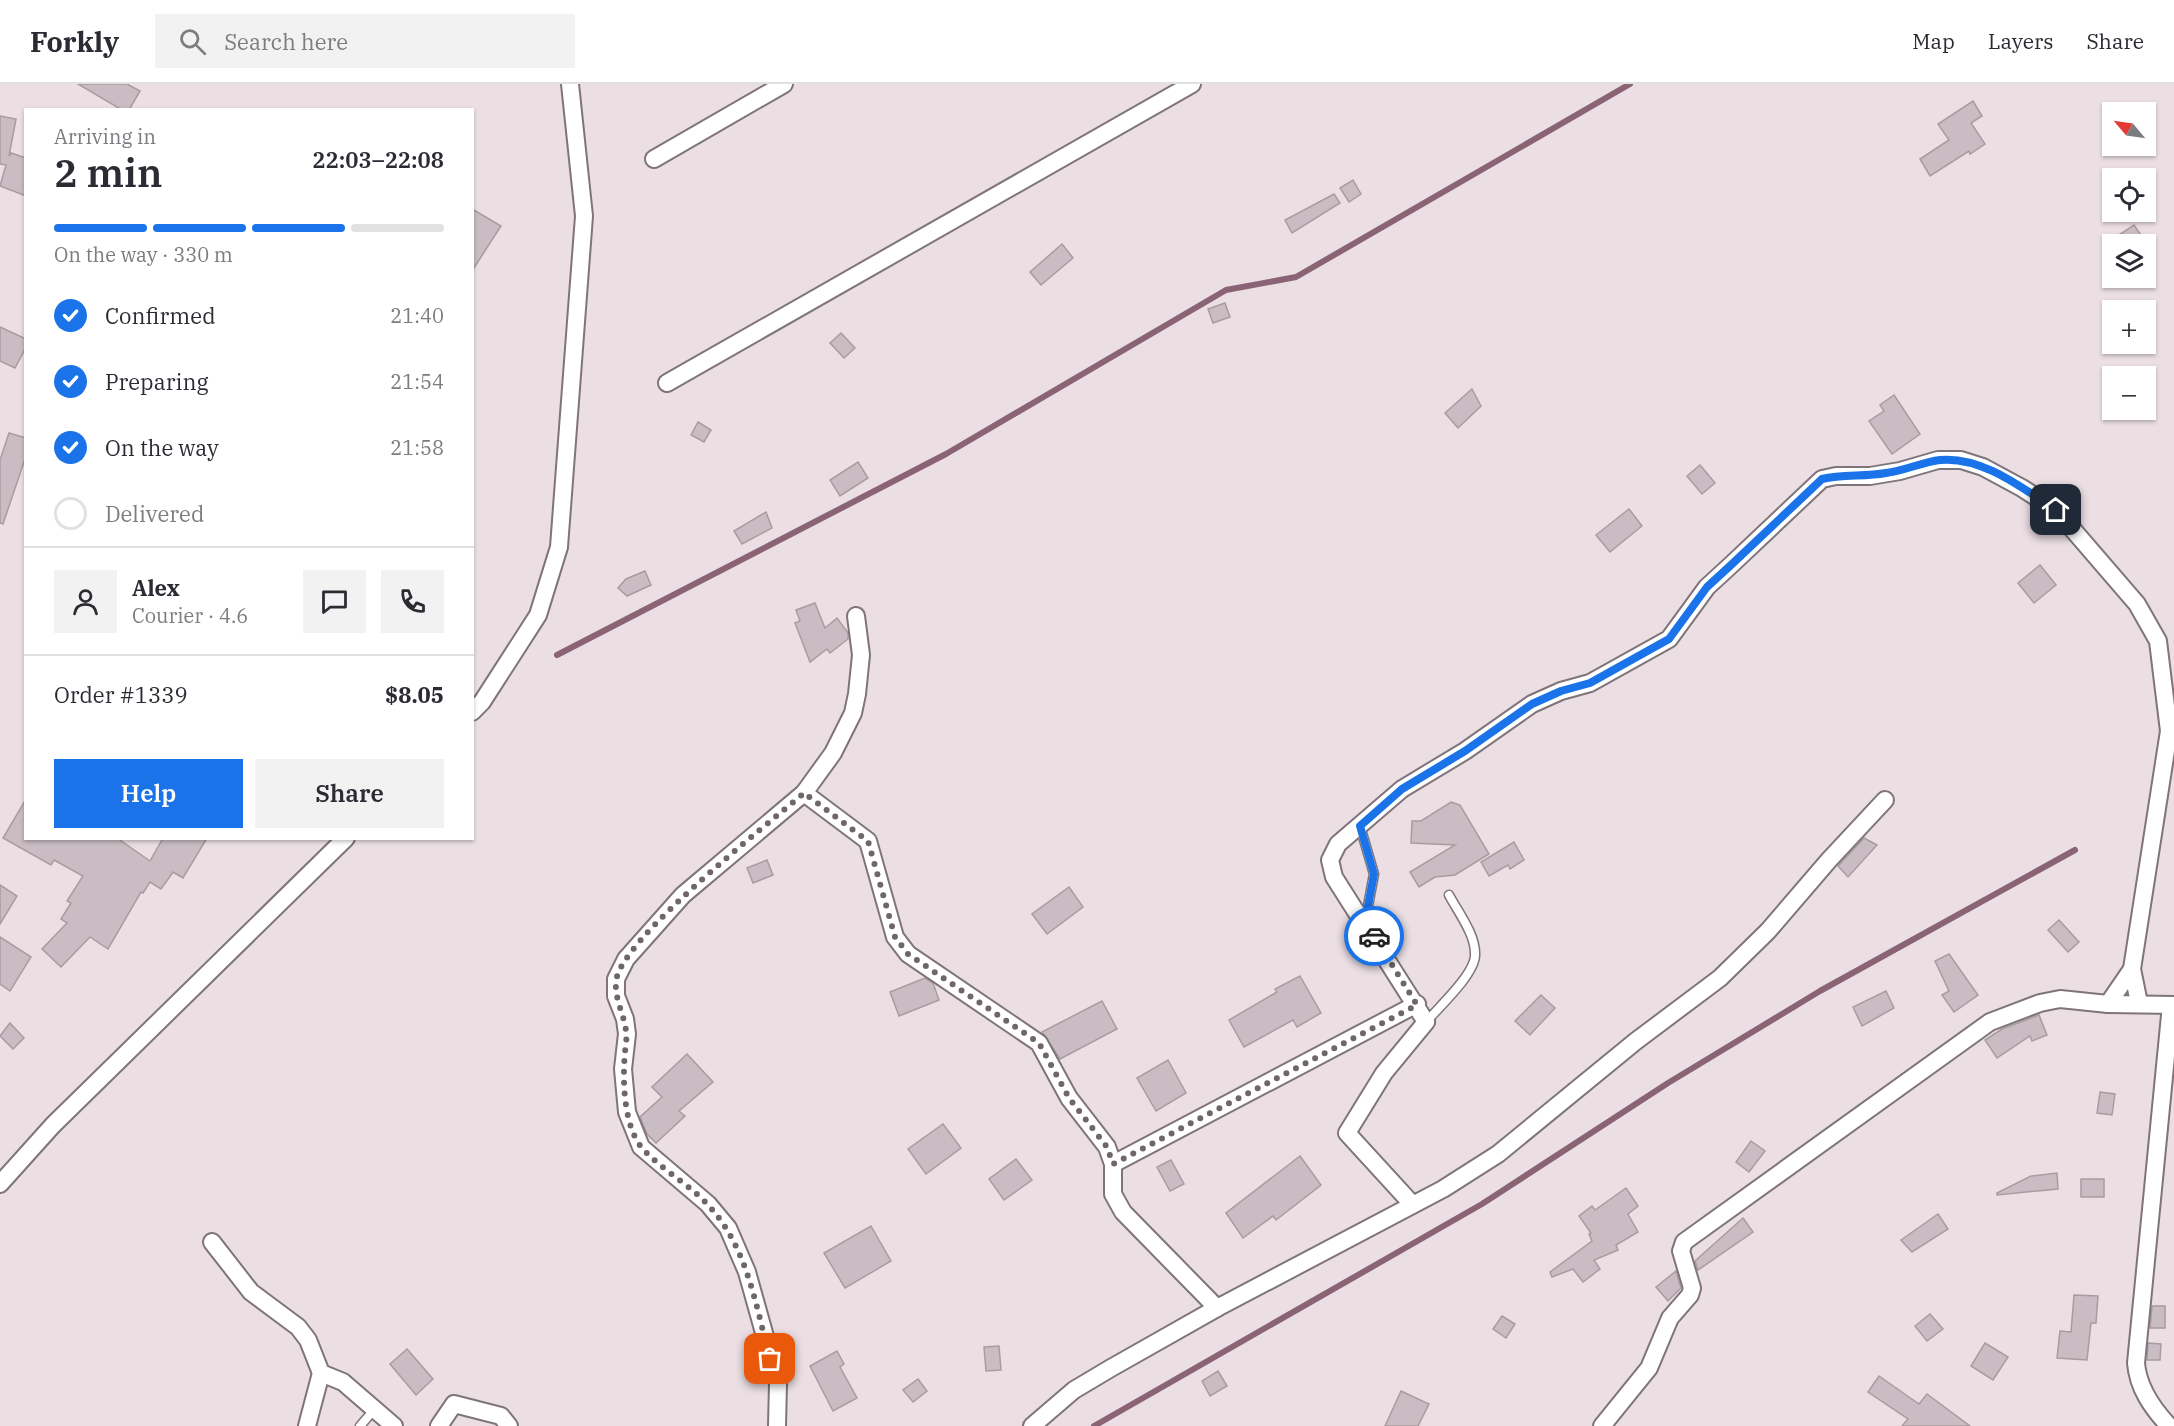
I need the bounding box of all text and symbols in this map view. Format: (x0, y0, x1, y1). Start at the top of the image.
search box (155, 14, 575, 68)
text: Forkly (30, 23, 119, 60)
icon: search (176, 25, 209, 58)
text: Search here (224, 27, 348, 56)
text: Map (1912, 27, 1955, 55)
text: Layers (1988, 27, 2054, 55)
text: Share (2087, 27, 2144, 55)
north arrow (2102, 102, 2156, 156)
map controls (2102, 102, 2156, 420)
text: Arriving in (54, 123, 156, 150)
text: 22:03–22:08 (312, 145, 444, 174)
text: 2 min (54, 147, 162, 198)
button: locate (2102, 168, 2156, 222)
button: layers (2102, 234, 2156, 288)
text: On the way · 330 m (54, 241, 233, 268)
icon: check (54, 299, 87, 332)
button: + (2102, 300, 2156, 354)
text: Confirmed (105, 301, 216, 330)
text: 21:40 (390, 302, 444, 329)
icon: check (54, 365, 87, 398)
button: − (2102, 366, 2156, 420)
text: Preparing (105, 367, 209, 396)
text: 21:54 (390, 368, 444, 395)
icon: check (54, 431, 87, 464)
text: On the way (105, 433, 219, 462)
text: 21:58 (390, 434, 444, 461)
pin (2030, 484, 2081, 535)
icon: home (2039, 493, 2072, 526)
text: Delivered (105, 499, 204, 528)
button: person (54, 570, 117, 633)
button: chat (303, 570, 366, 633)
button: phone (381, 570, 444, 633)
text: Alex (132, 573, 180, 602)
text: Courier · 4.6 (132, 602, 248, 629)
text: Order #1339 (54, 680, 188, 709)
text: $8.05 (385, 680, 444, 709)
button: Help (54, 759, 243, 828)
button: Share (255, 759, 444, 828)
courier (1344, 906, 1404, 966)
icon: car (1358, 920, 1391, 953)
pin (744, 1333, 795, 1384)
icon: bag (753, 1342, 786, 1375)

